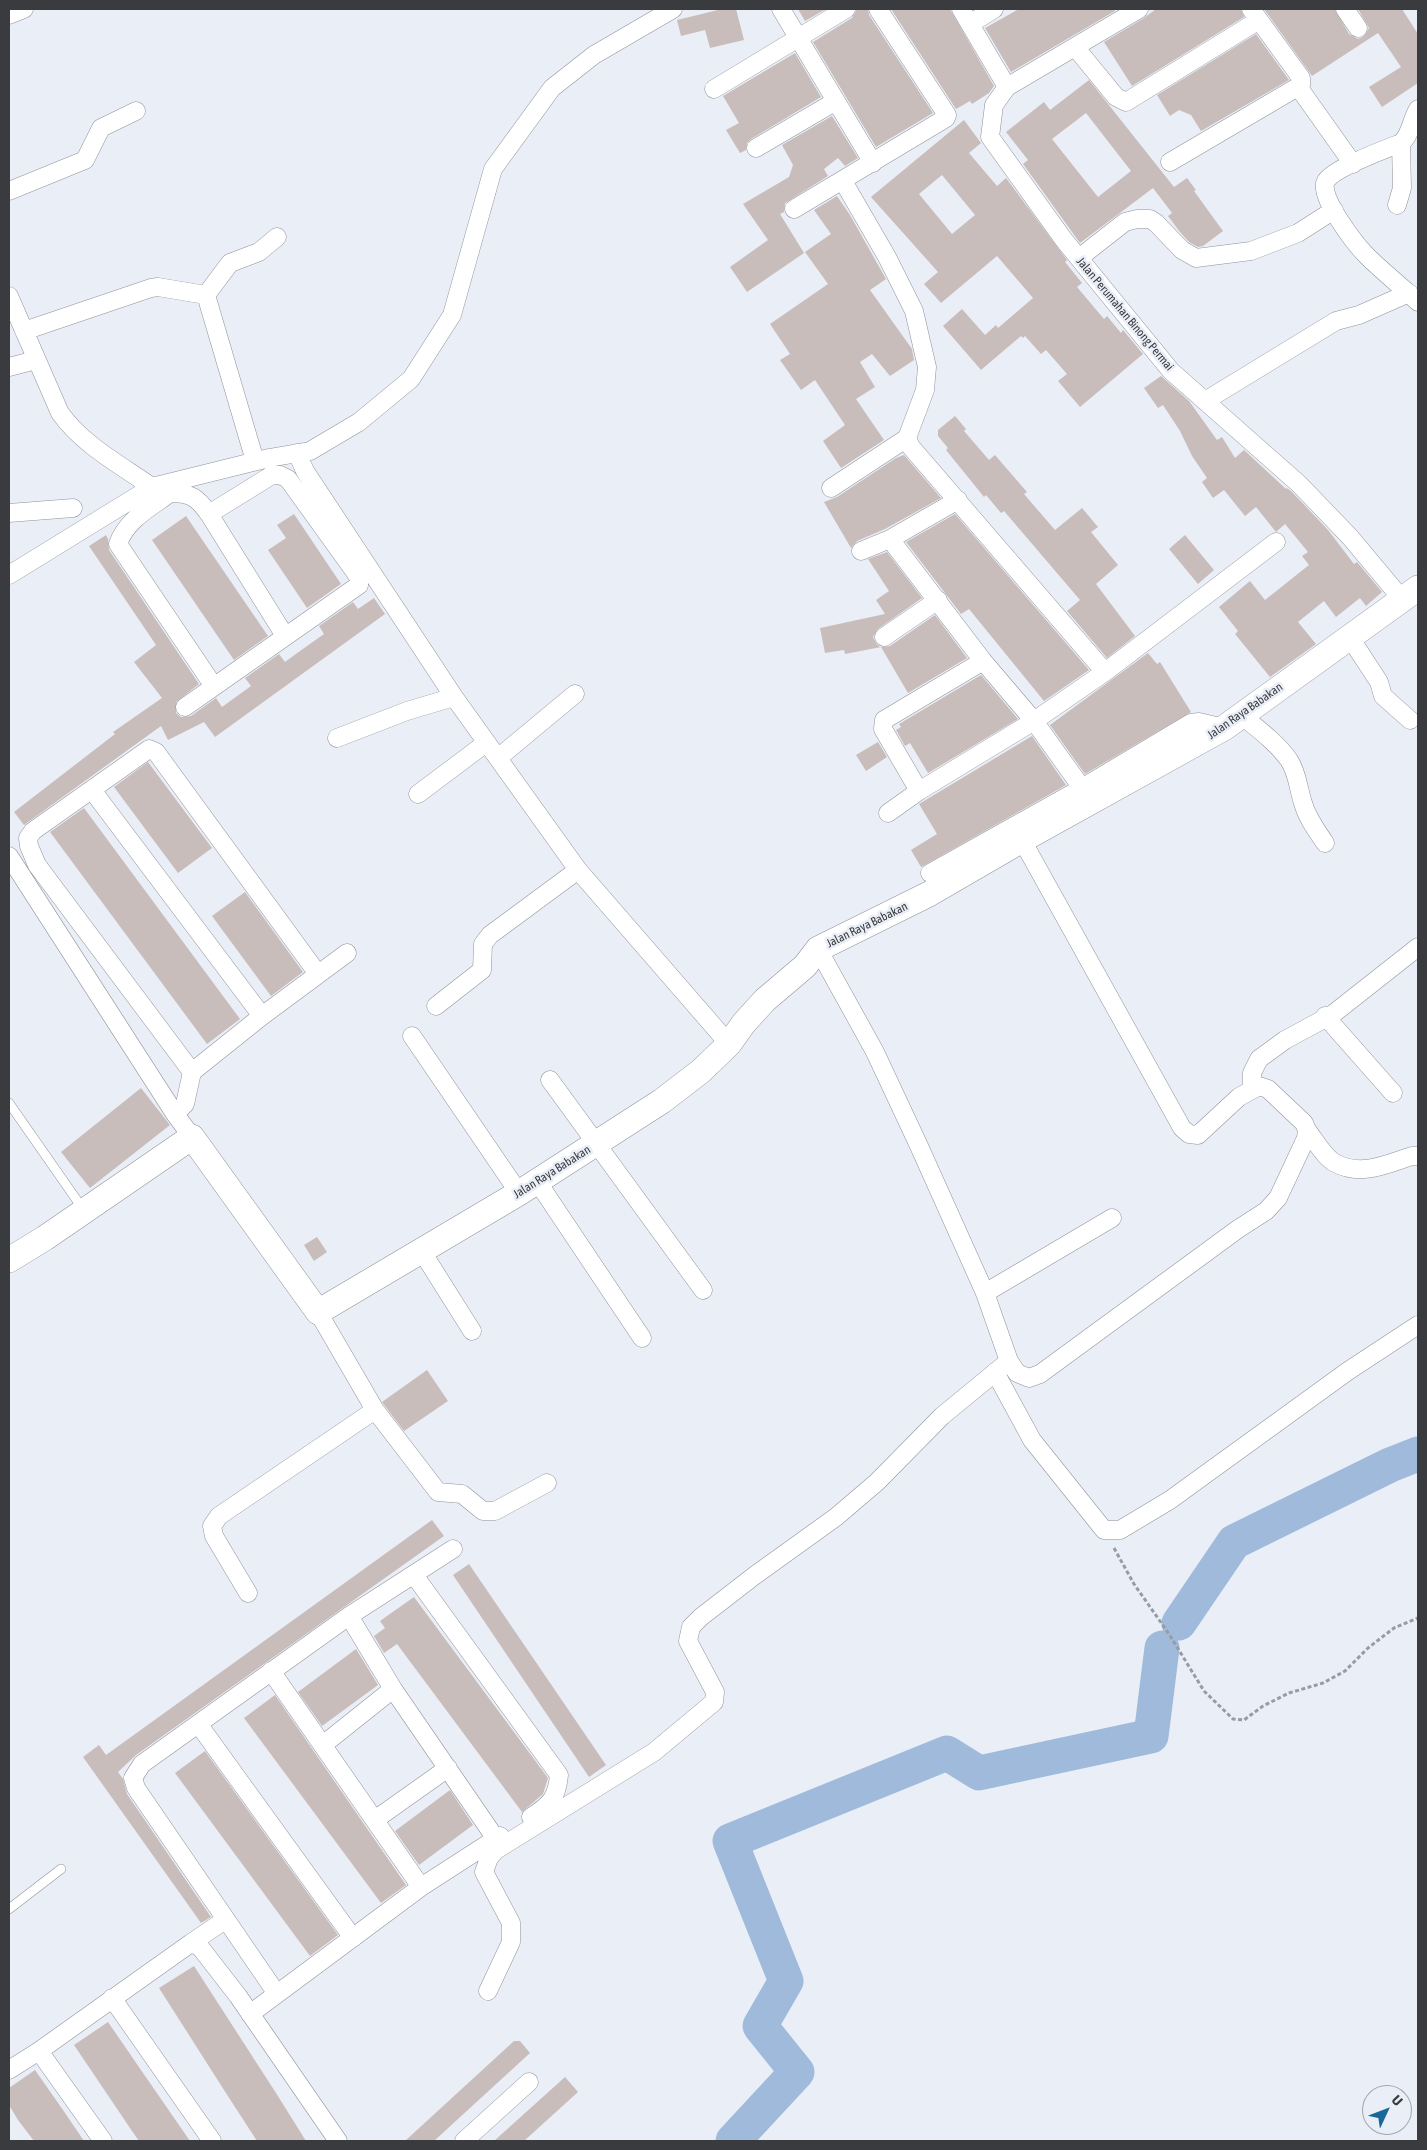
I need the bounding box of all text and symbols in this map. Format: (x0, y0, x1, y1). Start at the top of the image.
street label: Jalan Perumahan Binong Permai (1073, 254, 1177, 374)
street label: Jalan Raya Babakan (1205, 680, 1285, 742)
street label: Jalan Raya Babakan (824, 899, 910, 951)
street label: Jalan Raya Babakan (511, 1142, 593, 1202)
north arrow (1362, 2085, 1412, 2135)
text: U (1389, 2092, 1406, 2109)

